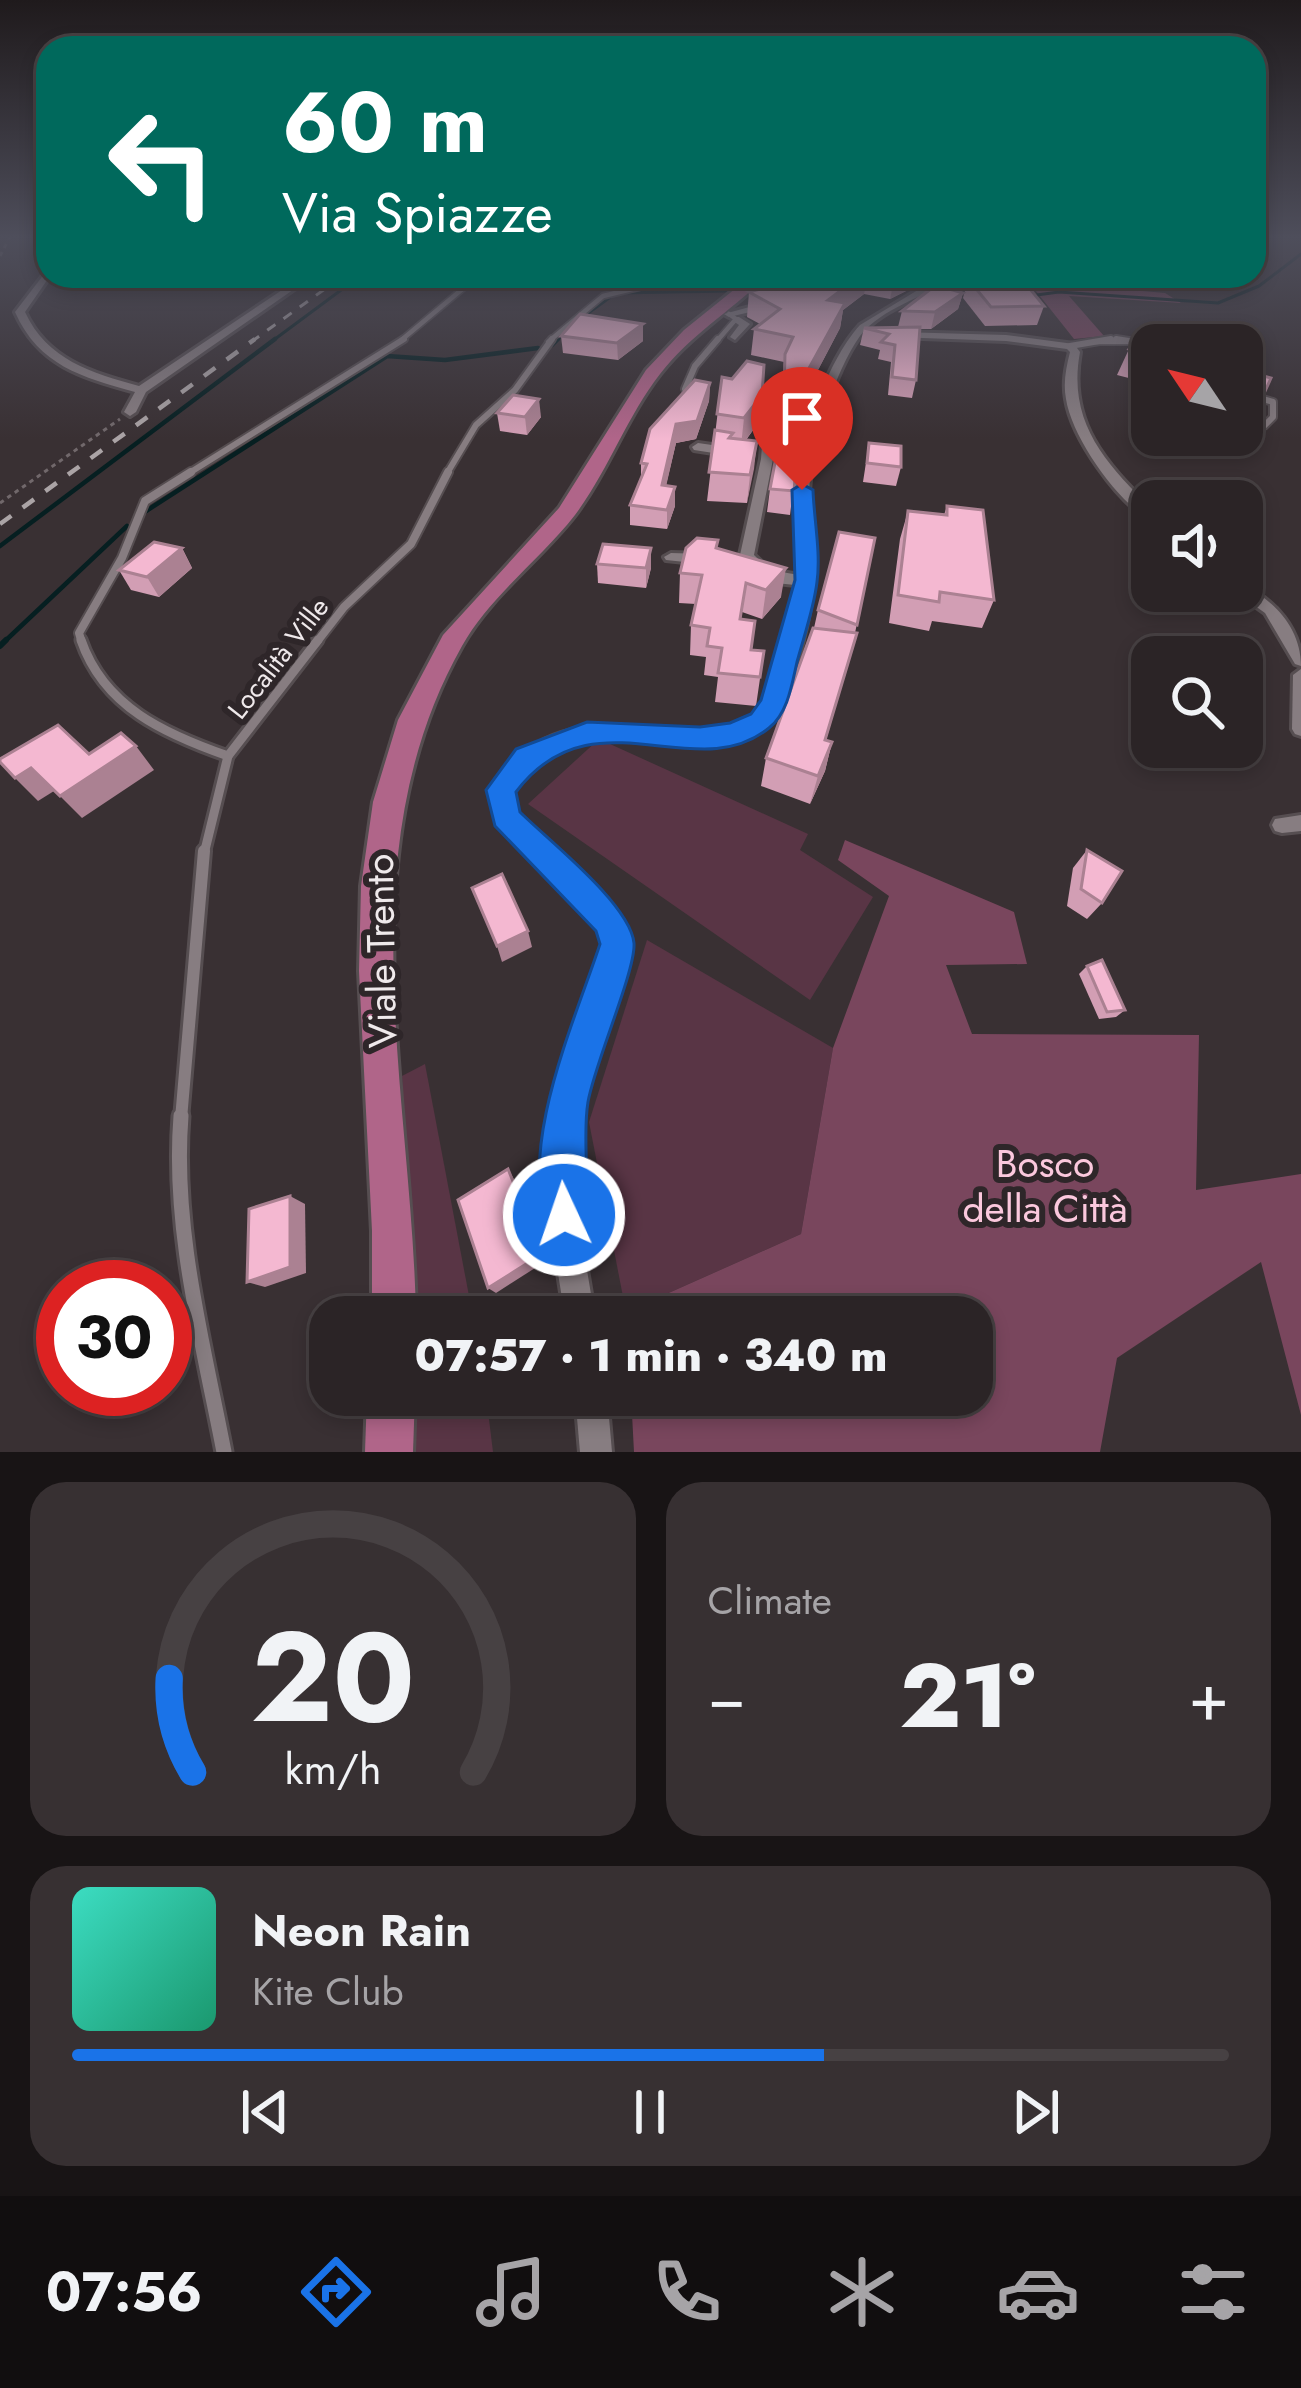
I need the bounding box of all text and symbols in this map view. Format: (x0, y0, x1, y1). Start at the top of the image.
text: 60 m (282, 62, 488, 184)
icon: left (84, 84, 240, 240)
text: Via Spiazze (282, 174, 553, 252)
north arrow (1131, 324, 1263, 456)
map controls (1131, 324, 1263, 768)
pin (751, 367, 853, 490)
icon: arrive (769, 385, 835, 451)
button: sound (1131, 480, 1263, 612)
street label: Località Ville (218, 589, 338, 727)
button: search (1131, 636, 1263, 768)
street label: Viale Trento (351, 853, 411, 1049)
park label: Bosco della Città (962, 1135, 1128, 1237)
position arrow (501, 1152, 627, 1278)
speed limit sign: 30 (36, 1260, 192, 1416)
text: 07:57 · 1 min · 340 m (415, 1323, 887, 1388)
text: Climate (708, 1572, 832, 1629)
text: 20 (251, 1587, 415, 1768)
text: 21° (899, 1631, 1035, 1761)
text: − (708, 1649, 746, 1745)
text: + (1188, 1649, 1229, 1745)
text: km/h (284, 1738, 381, 1800)
text: Neon Rain (252, 1898, 471, 1963)
text: Kite Club (252, 1963, 404, 2020)
icon: previous (232, 2079, 298, 2145)
icon: pause (617, 2079, 683, 2145)
icon: next (1003, 2079, 1069, 2145)
icon: directions (294, 2250, 378, 2334)
icon: music (469, 2250, 553, 2334)
icon: phone (645, 2250, 729, 2334)
icon: climate (820, 2250, 904, 2334)
icon: car (996, 2250, 1080, 2334)
icon: filters (1171, 2250, 1255, 2334)
text: 07:56 (46, 2253, 202, 2331)

